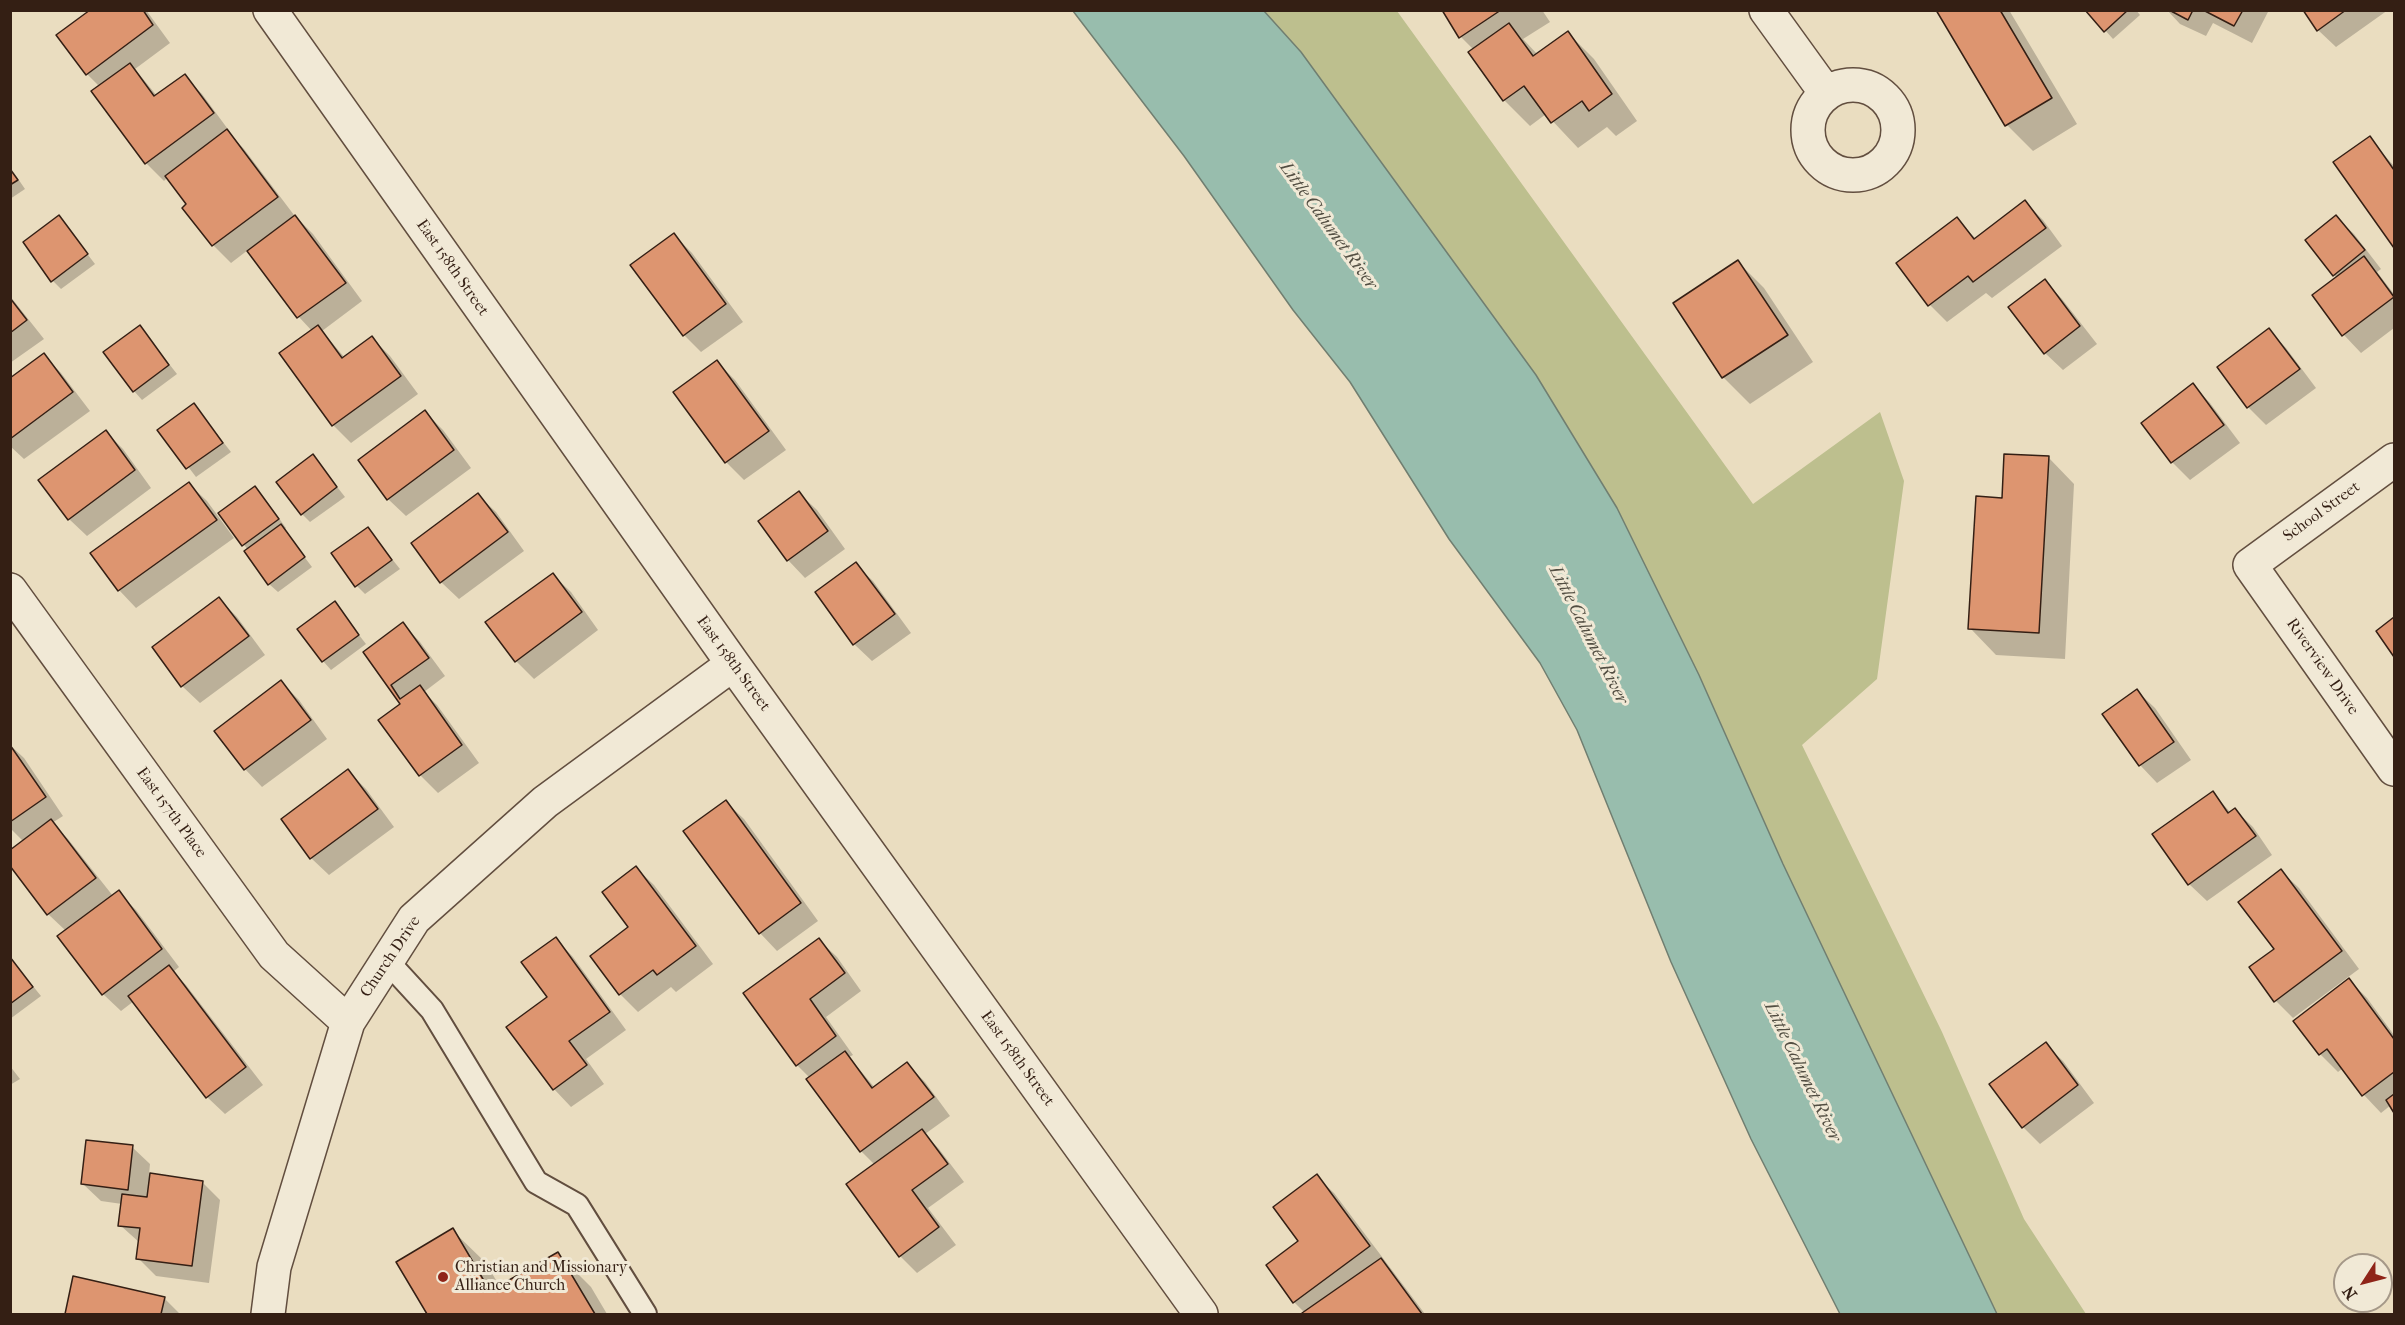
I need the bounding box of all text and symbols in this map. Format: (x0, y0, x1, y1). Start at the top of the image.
water label: Little Calumet River (1274, 158, 1382, 294)
street label: East 158th Street (412, 216, 492, 320)
street label: School Street (2280, 478, 2364, 546)
water label: Little Calumet River (1544, 562, 1632, 708)
street label: East 158th Street (692, 613, 774, 715)
street label: Riverview Drive (2282, 615, 2362, 719)
street label: East 157th Place (132, 764, 210, 862)
street label: Church Drive (357, 913, 425, 1001)
water label: Little Calumet River (1759, 999, 1845, 1145)
street label: East 158th Street (976, 1008, 1058, 1110)
north arrow (2333, 1253, 2393, 1313)
place label: Christian and Missionary Alliance Church (455, 1258, 627, 1296)
marker: Christian and Missionary Alliance Church (436, 1270, 450, 1284)
text: N (2338, 1282, 2361, 1303)

